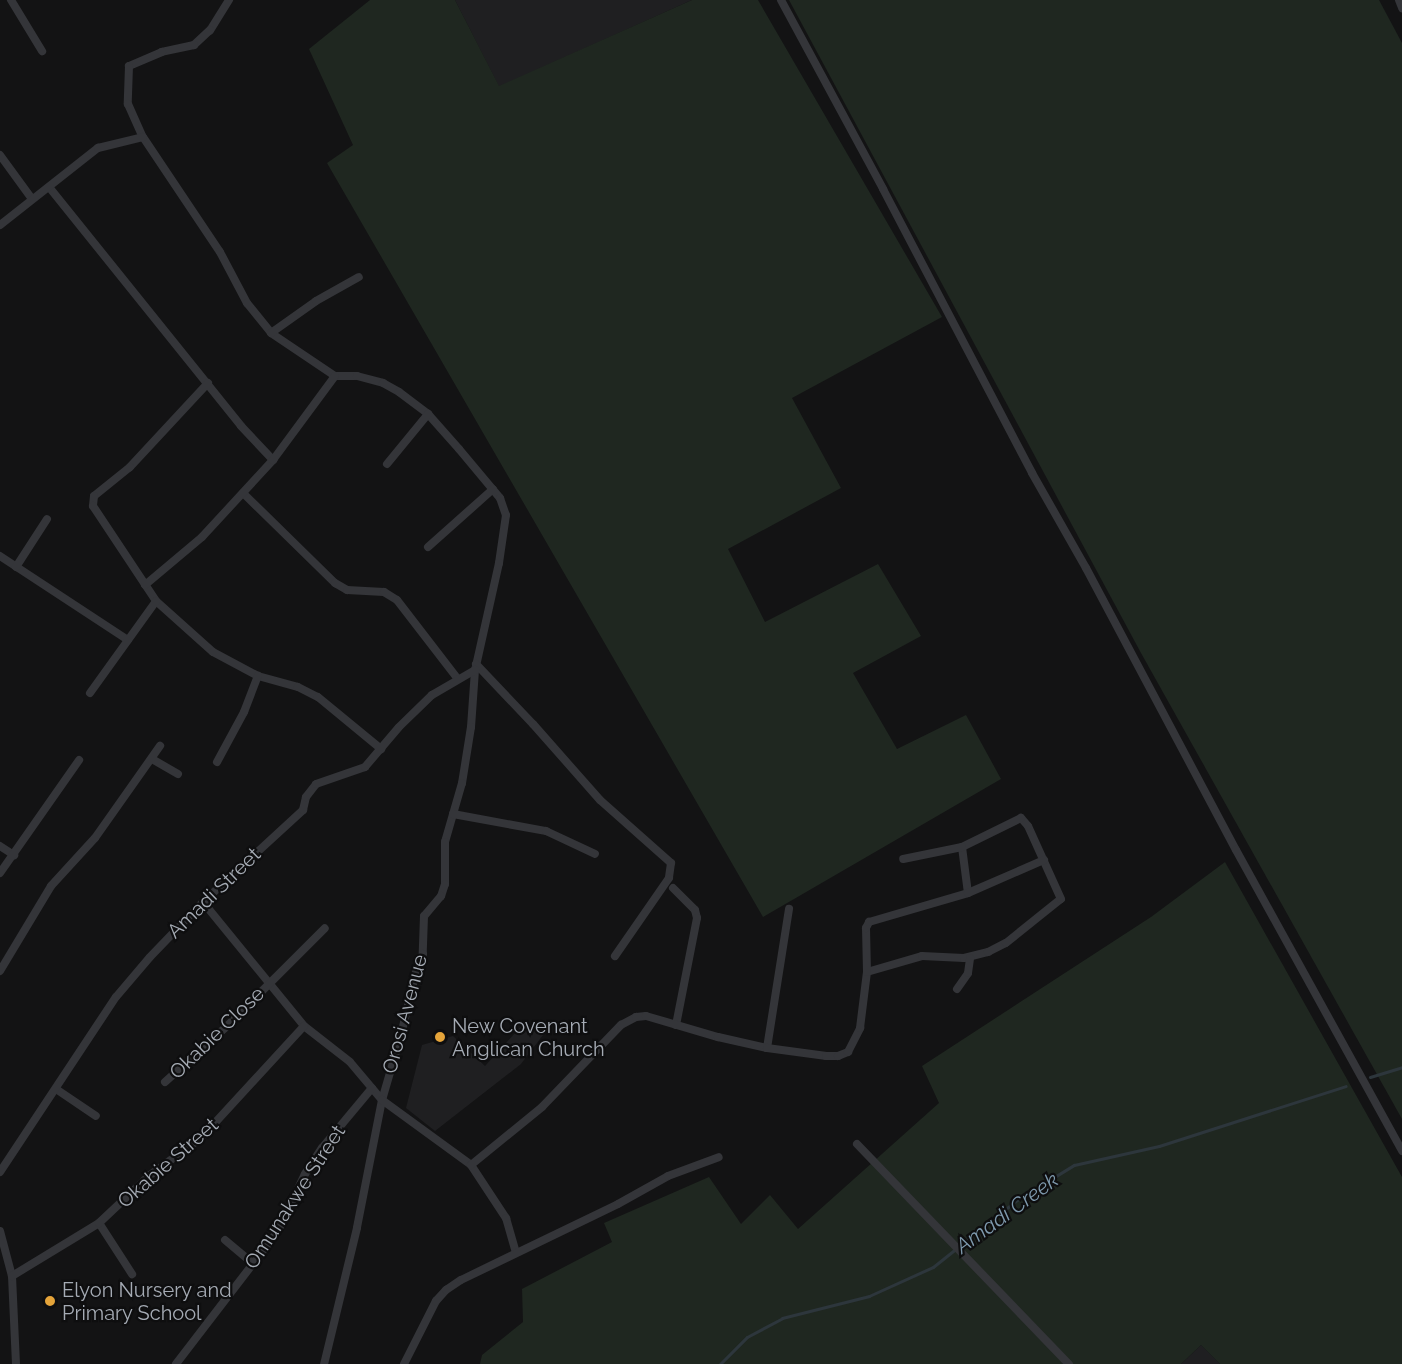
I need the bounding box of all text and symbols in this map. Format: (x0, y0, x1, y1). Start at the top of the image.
street label: Amadi Street (162, 843, 266, 943)
street label: Orosi Avenue (378, 952, 432, 1076)
street label: Okabie Close (165, 982, 269, 1084)
place label: New Covenant Anglican Church (452, 1014, 605, 1061)
marker: New Covenant Anglican Church (433, 1030, 447, 1044)
street label: Okabie Street (113, 1113, 223, 1213)
street label: Omunakwe Street (240, 1121, 350, 1273)
water label: Amadi Creek (951, 1167, 1063, 1259)
place label: Elyon Nursery and Primary School (62, 1278, 232, 1325)
marker: Elyon Nursery and Primary School (43, 1294, 57, 1308)

